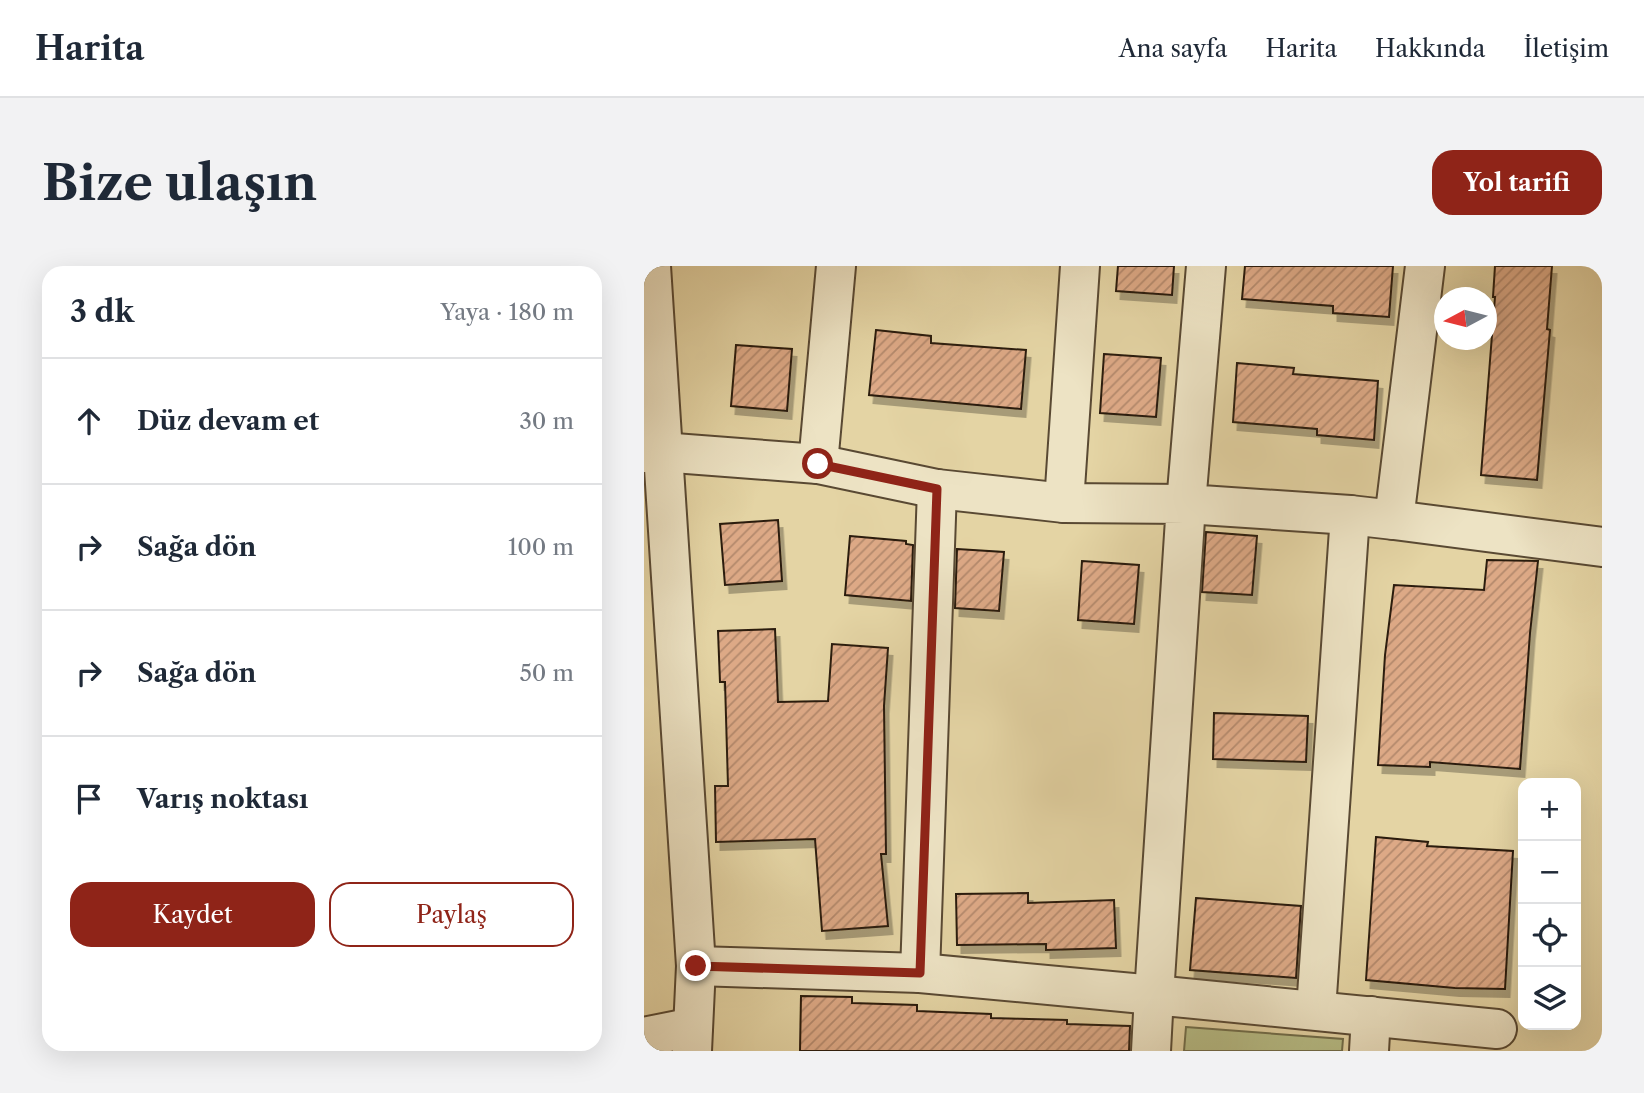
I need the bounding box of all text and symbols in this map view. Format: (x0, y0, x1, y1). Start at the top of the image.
text: Harita (35, 28, 144, 69)
text: Ana sayfa (1119, 34, 1228, 63)
text: Harita (1266, 34, 1337, 63)
text: Hakkında (1375, 34, 1485, 63)
text: İletişim (1523, 34, 1609, 63)
button: Yol tarifi (1432, 150, 1602, 215)
text: Bize ulaşın (42, 152, 317, 213)
north arrow (1434, 287, 1497, 350)
text: 3 dk (70, 293, 134, 330)
text: Yaya · 180 m (440, 298, 574, 326)
icon: ahead (70, 402, 108, 440)
text: Düz devam et (137, 405, 319, 437)
text: 30 m (519, 407, 574, 435)
route start (802, 448, 833, 479)
icon: right (70, 528, 108, 566)
text: Sağa dön (137, 531, 256, 563)
text: 100 m (508, 533, 574, 561)
icon: right (70, 654, 108, 692)
text: Sağa dön (137, 657, 256, 689)
text: 50 m (519, 659, 574, 687)
map controls (1518, 778, 1581, 1030)
button: + (1518, 778, 1581, 841)
icon: arrive (70, 780, 108, 818)
text: Varış noktası (137, 783, 308, 815)
button: − (1518, 841, 1581, 904)
button: Kaydet (70, 882, 315, 947)
button: Paylaş (329, 882, 574, 947)
button: locate (1518, 904, 1581, 967)
route end (680, 950, 711, 981)
button: layers (1518, 967, 1581, 1030)

